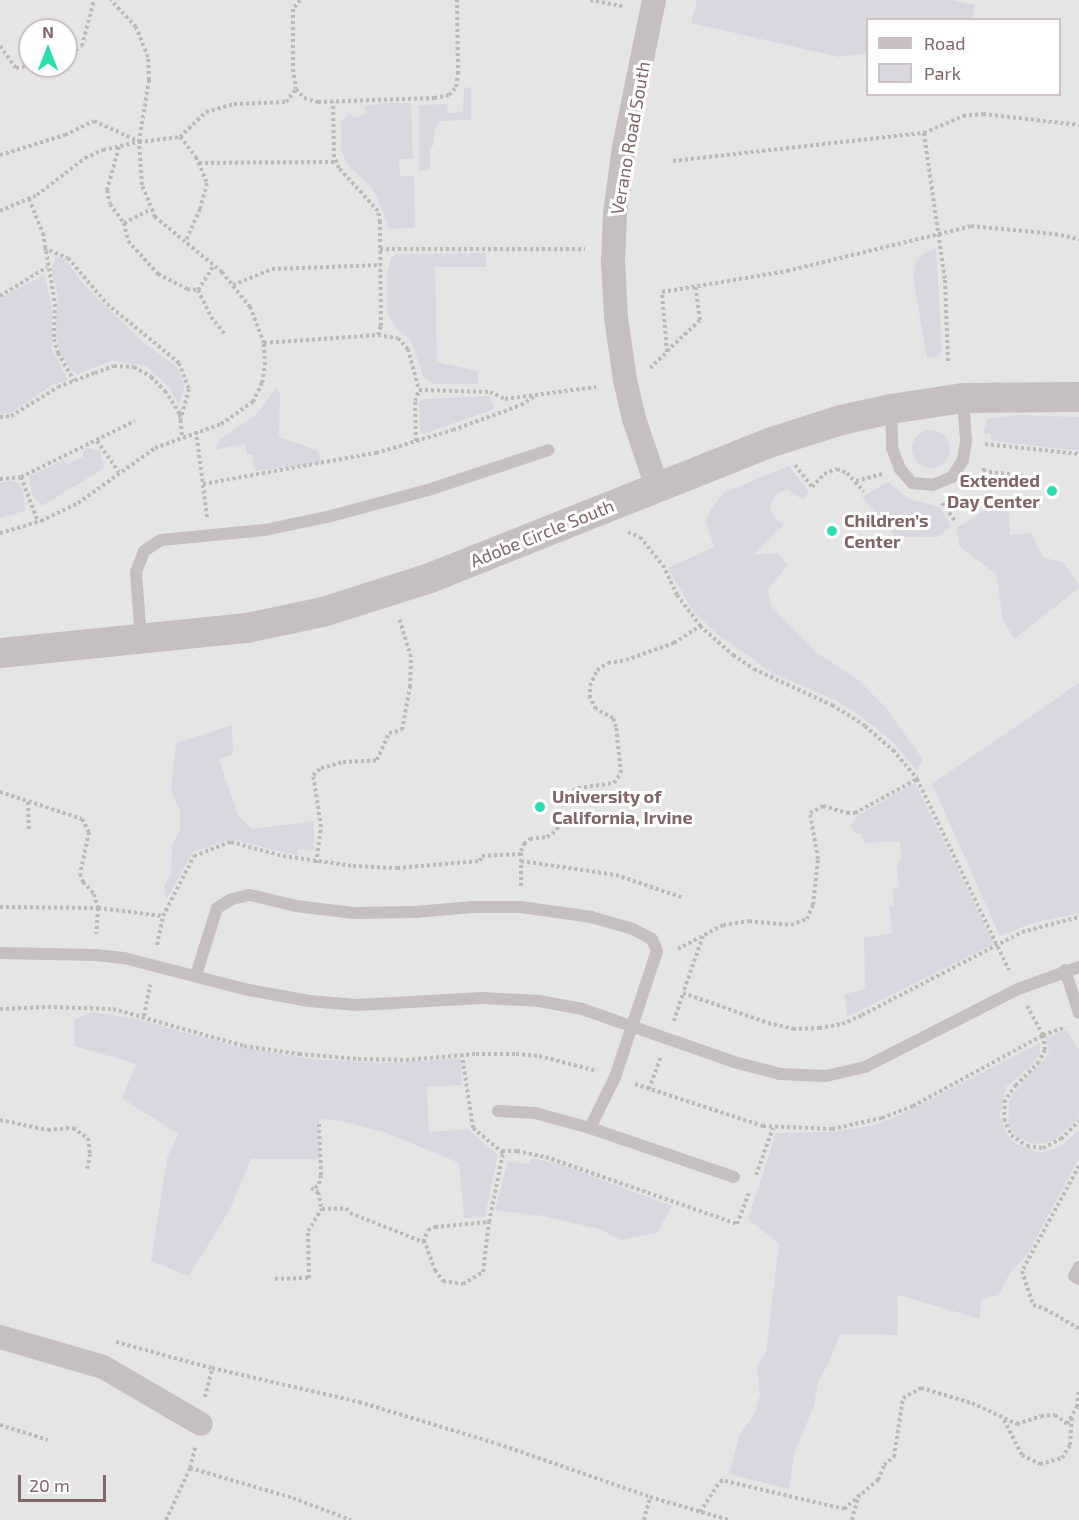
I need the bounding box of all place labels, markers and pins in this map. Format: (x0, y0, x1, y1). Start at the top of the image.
place label: Extended Day Center (947, 470, 1040, 512)
marker: Extended Day Center (1045, 484, 1059, 498)
place label: Children’s Center (844, 510, 929, 552)
marker: Children’s Center (825, 524, 839, 538)
place label: University of California, Irvine (552, 786, 693, 828)
marker: University of California, Irvine (533, 800, 547, 814)

